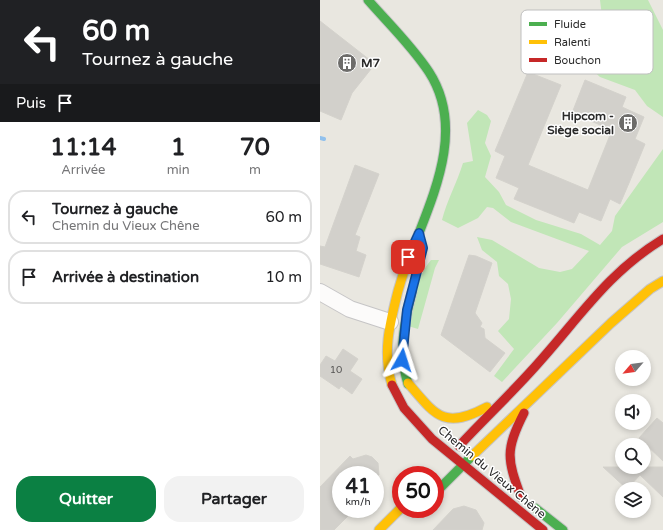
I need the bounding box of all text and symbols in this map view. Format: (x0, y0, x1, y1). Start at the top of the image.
legend (521, 10, 653, 74)
text: 60 m (82, 14, 150, 48)
icon: left (16, 16, 68, 68)
text: Fluide (554, 18, 586, 31)
text: Ralenti (554, 36, 591, 49)
text: Tournez à gauche (82, 48, 233, 70)
building icon: M7 (336, 52, 358, 74)
text: Bouchon (554, 54, 601, 67)
place label: M7 (361, 56, 381, 70)
icon: arrive (54, 92, 76, 114)
text: Puis (16, 94, 46, 112)
place label: Hipcom - Siège social (547, 109, 614, 138)
building icon: Hipcom - Siège social (617, 112, 639, 134)
text: 11:14 (50, 133, 117, 162)
text: 1 (171, 133, 186, 162)
text: 70 (240, 133, 270, 162)
text: Arrivée (61, 162, 105, 178)
text: min (167, 162, 190, 178)
text: m (249, 162, 261, 178)
text: Tournez à gauche (52, 200, 178, 218)
icon: left (18, 206, 40, 228)
text: 60 m (265, 208, 302, 226)
text: Chemin du Vieux Chêne (52, 218, 200, 234)
pin (391, 240, 425, 274)
icon: arrive (397, 246, 419, 268)
icon: arrive (18, 266, 40, 288)
text: Arrivée à destination (52, 268, 199, 286)
text: 10 m (265, 268, 302, 286)
position arrow (381, 339, 423, 381)
north arrow (615, 350, 651, 386)
map controls (615, 350, 651, 518)
house number: 10 (330, 364, 342, 376)
button: sound (615, 394, 651, 430)
street label: Chemin du Vieux Chêne (435, 423, 549, 521)
button: search (615, 438, 651, 474)
speed limit sign: 50 (392, 466, 444, 518)
text: 41 (345, 475, 371, 499)
button: Quitter (16, 476, 156, 522)
button: Partager (164, 476, 304, 522)
button: layers (615, 482, 651, 518)
text: km/h (345, 496, 371, 508)

